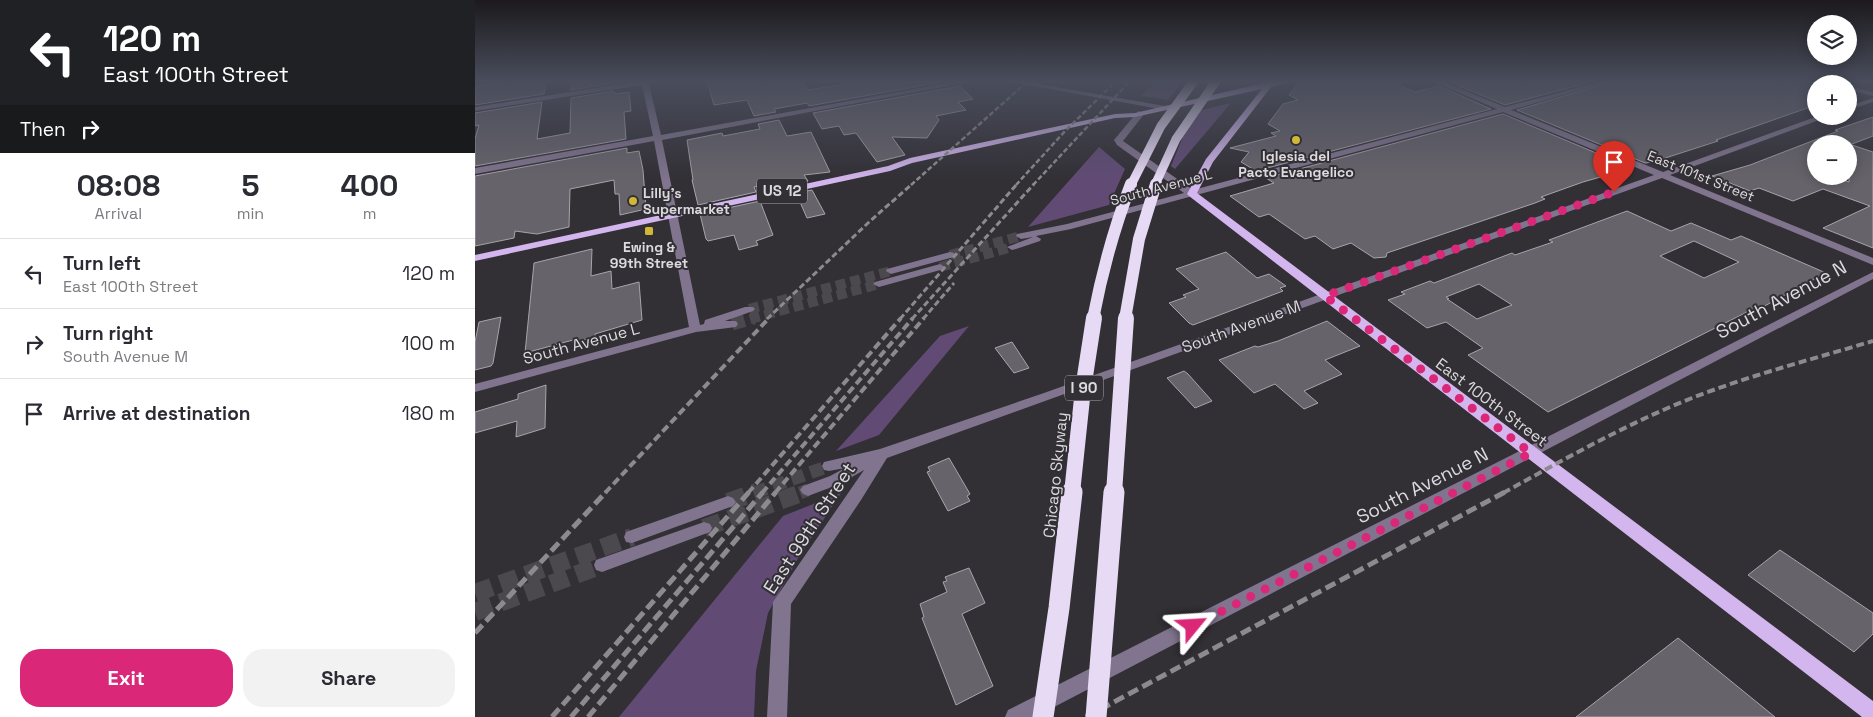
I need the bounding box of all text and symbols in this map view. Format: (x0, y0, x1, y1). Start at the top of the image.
map controls (1807, 15, 1857, 185)
button: layers (1807, 15, 1857, 65)
text: 120 m (103, 17, 201, 61)
icon: left (20, 20, 85, 85)
text: East 100th Street (103, 60, 289, 88)
button: + (1807, 75, 1857, 125)
icon: right (76, 115, 104, 143)
text: Then (20, 117, 66, 142)
marker: Iglesia del Pacto Evangelico (1290, 134, 1302, 146)
button: − (1807, 135, 1857, 185)
pin (1593, 141, 1635, 192)
street label: East 101st Street (1645, 146, 1757, 206)
place label: Iglesia del Pacto Evangelico (1238, 147, 1354, 181)
icon: arrive (1600, 148, 1628, 176)
street label: South Avenue L (1108, 165, 1214, 209)
text: 08:08 (76, 166, 160, 205)
text: 5 (241, 166, 259, 205)
text: 400 (341, 166, 399, 205)
road number: US 12 (757, 178, 807, 204)
place label: Lilly's Supermarket (643, 184, 730, 218)
marker: Lilly's Supermarket (627, 195, 639, 207)
text: Arrival (95, 203, 142, 224)
text: min (237, 203, 264, 224)
text: m (363, 203, 376, 224)
marker: Ewing & 99th Street (643, 225, 655, 237)
place label: Ewing & 99th Street (610, 238, 688, 272)
text: Turn left (63, 251, 141, 276)
street label: South Avenue N (1712, 254, 1851, 344)
icon: left (20, 260, 48, 288)
text: 120 m (402, 261, 455, 286)
text: East 100th Street (63, 276, 198, 297)
street label: South Avenue M (1179, 295, 1304, 358)
street label: South Avenue L (520, 318, 642, 369)
text: Turn right (63, 321, 153, 346)
icon: right (20, 330, 48, 358)
text: 100 m (401, 331, 455, 356)
text: South Avenue M (63, 346, 188, 367)
street label: East 100th Street (1431, 353, 1552, 451)
road number: I 90 (1065, 376, 1103, 400)
icon: arrive (20, 400, 48, 428)
text: Arrive at destination (63, 401, 251, 426)
text: 180 m (402, 401, 455, 426)
street label: Chicago Skyway (1038, 411, 1073, 539)
street label: South Avenue N (1352, 441, 1492, 529)
street label: East 99th Street (758, 458, 861, 599)
position arrow (1166, 599, 1218, 651)
button: Exit (20, 649, 233, 707)
button: Share (243, 649, 455, 707)

